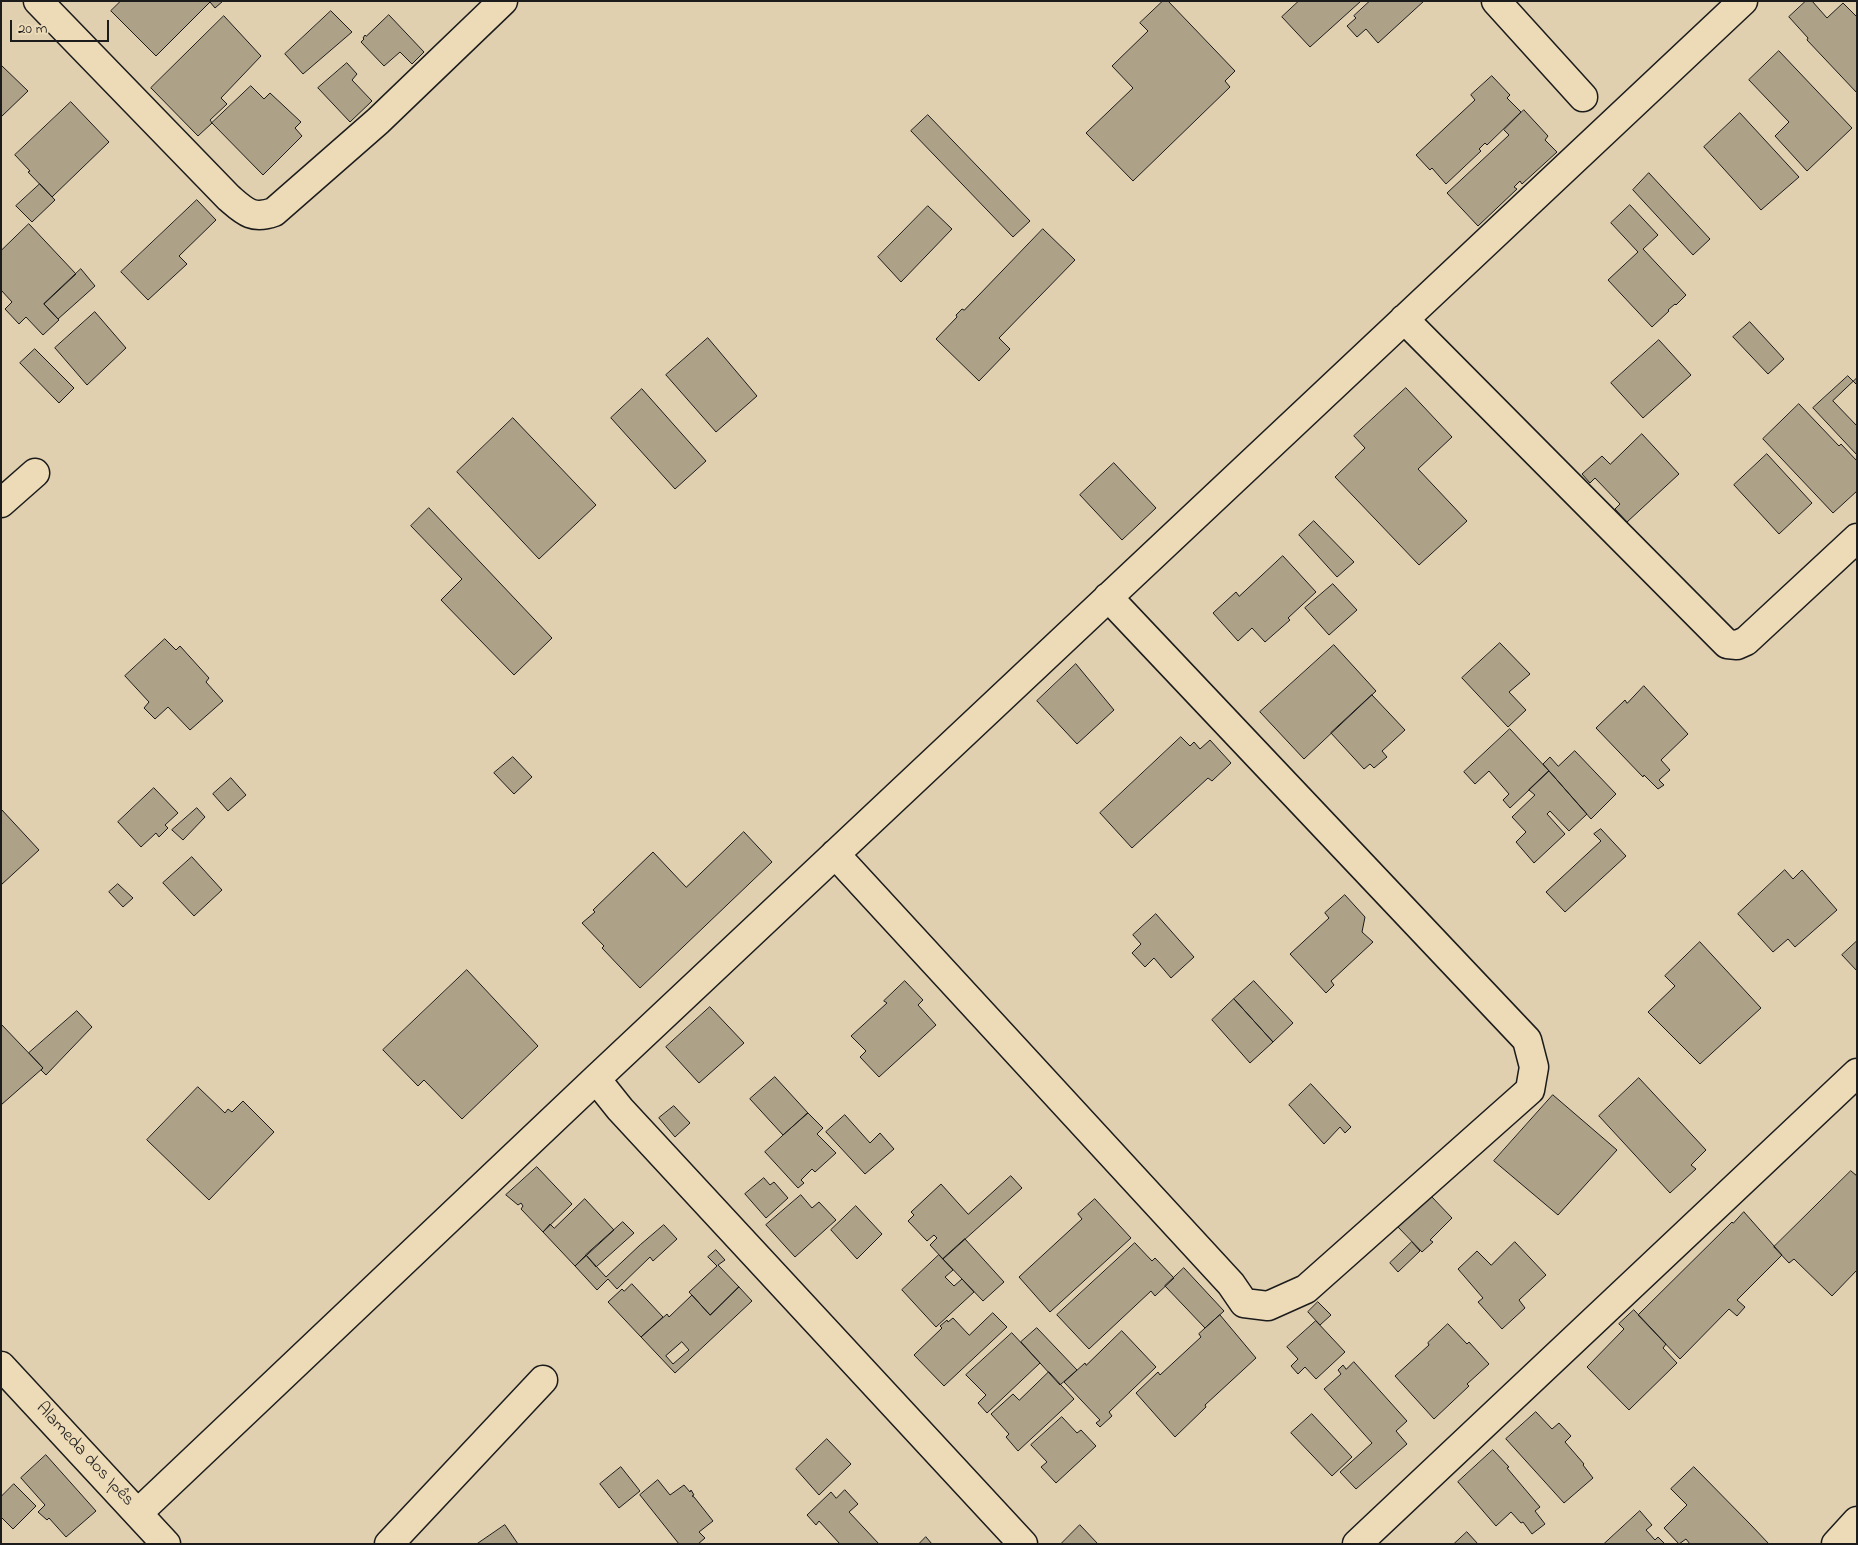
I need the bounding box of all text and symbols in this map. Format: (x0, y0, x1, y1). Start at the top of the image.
scale bar (12, 10, 111, 42)
text: 20 m (18, 18, 47, 40)
street label: Alameda dos Ipês (30, 1398, 138, 1512)

